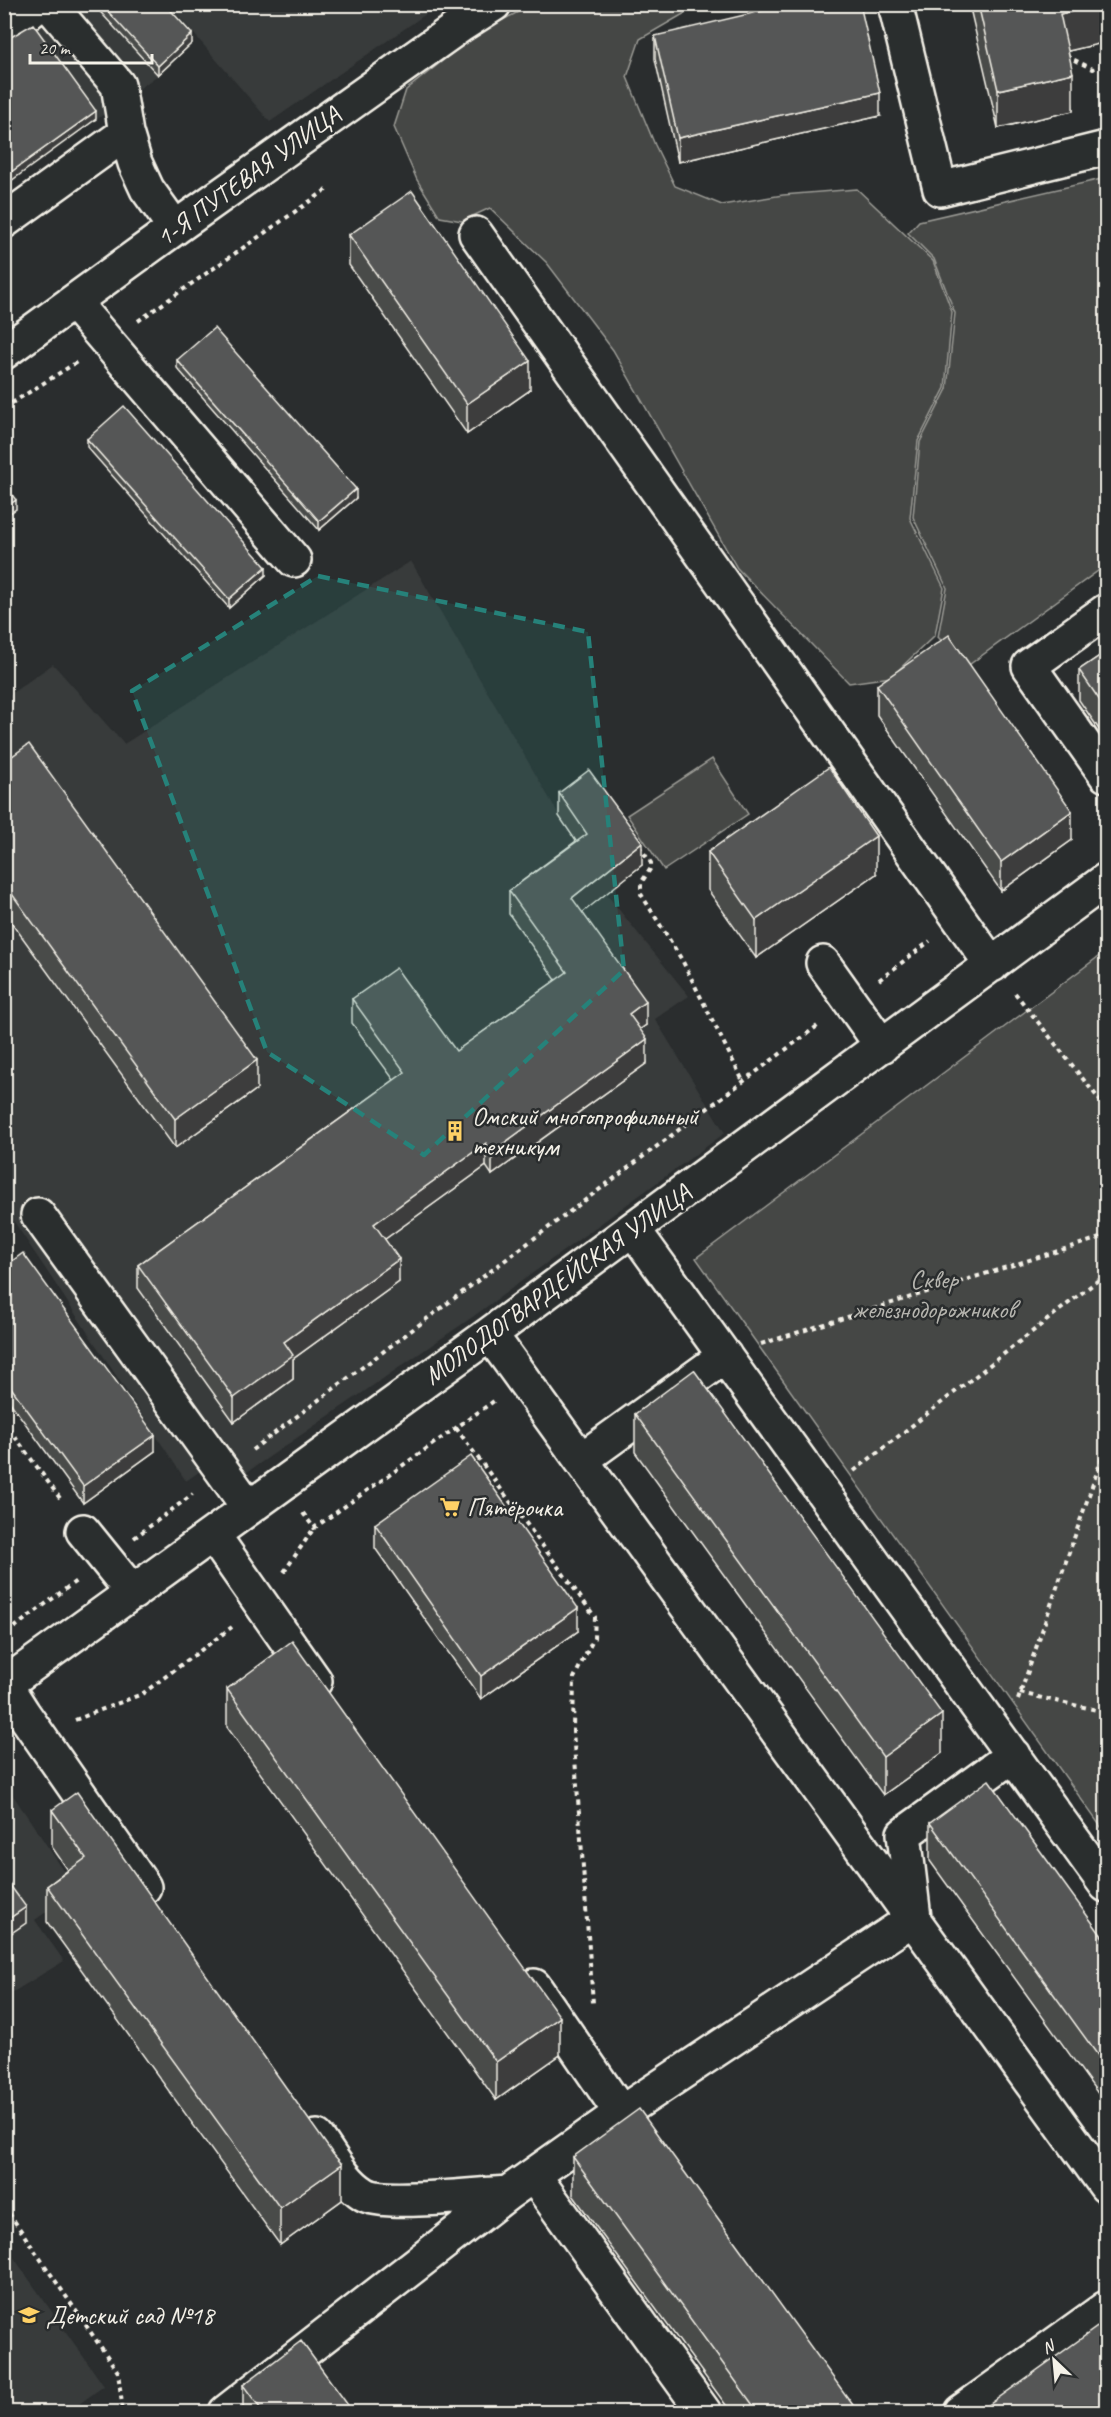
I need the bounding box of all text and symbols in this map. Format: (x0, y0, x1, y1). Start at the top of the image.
scale bar (30, 27, 152, 65)
text: 20 m (39, 37, 72, 59)
street label: 1-Я ПУТЕВАЯ УЛИЦА (150, 98, 347, 254)
place label: Омский многопрофильный техникум (472, 1100, 701, 1163)
building icon: Омский многопрофильный техникум (443, 1119, 467, 1143)
street label: МОЛОДОГВАРДЕЙСКАЯ УЛИЦА (417, 1175, 698, 1392)
park label: Сквер железнодорожников (853, 1263, 1021, 1326)
place label: Пятёрочка (467, 1491, 564, 1524)
supermarket icon: Пятёрочка (438, 1495, 462, 1519)
place label: Детский сад №18 (46, 2299, 216, 2332)
school or university icon: Детский сад №18 (17, 2303, 41, 2327)
north arrow (1024, 2330, 1084, 2390)
text: N (1039, 2335, 1059, 2359)

